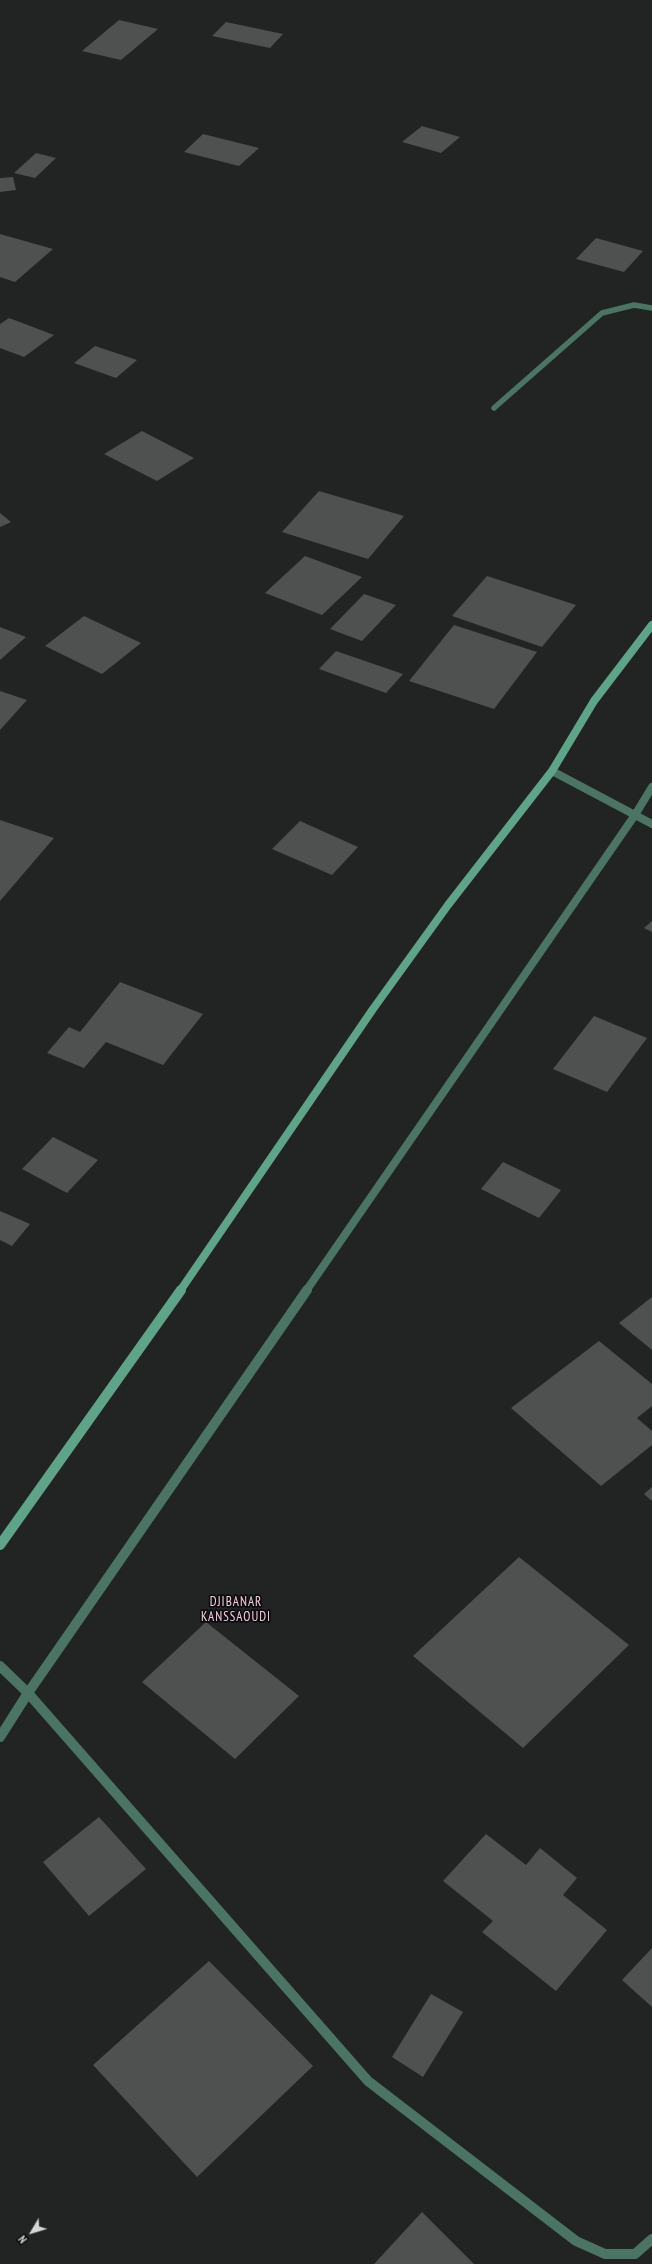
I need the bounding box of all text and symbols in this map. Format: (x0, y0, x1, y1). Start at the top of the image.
district label: DJIBANAR KANSSAOUDI (201, 1594, 271, 1625)
north arrow (12, 2212, 52, 2252)
text: N (15, 2233, 30, 2246)

